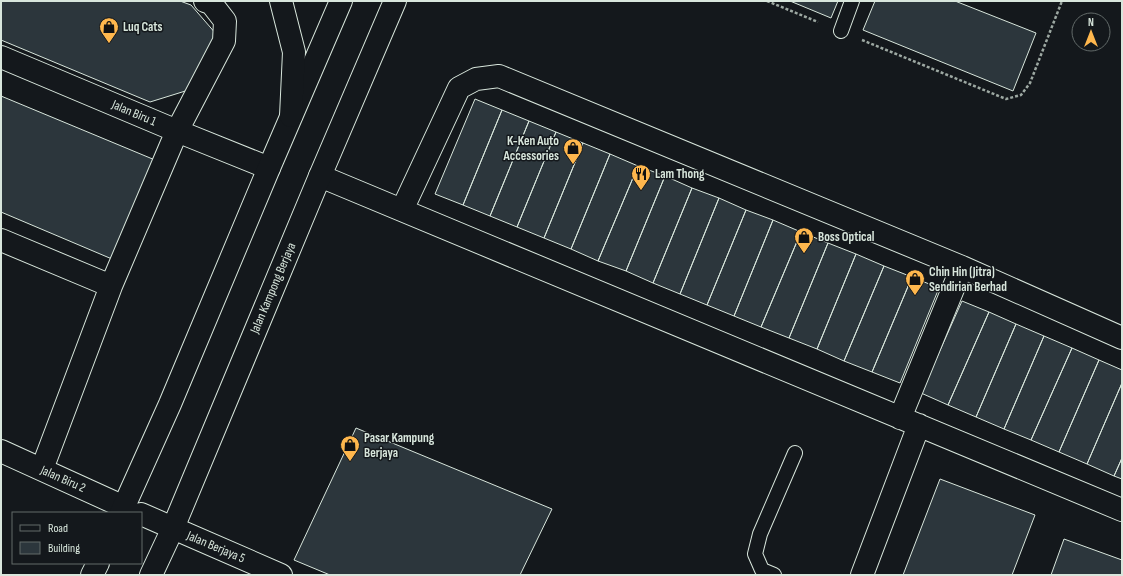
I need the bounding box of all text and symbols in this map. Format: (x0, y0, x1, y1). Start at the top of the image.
north arrow (1071, 12, 1111, 52)
shop icon: Luq Cats (98, 16, 120, 44)
text: N (1088, 16, 1094, 29)
place label: Luq Cats (123, 19, 163, 35)
street label: Jalan Biru 1 (108, 96, 159, 130)
place label: K-Ken Auto Accessories (503, 133, 559, 164)
shop icon: K-Ken Auto Accessories (562, 137, 584, 165)
restaurant icon: Lam Thong (630, 163, 652, 191)
place label: Lam Thong (655, 166, 705, 182)
shop icon: Boss Optical (793, 226, 815, 254)
place label: Boss Optical (818, 229, 875, 245)
street label: Jalan Kampong Berjaya (246, 240, 299, 337)
place label: Chin Hin (Jitra) Sendirian Berhad (929, 264, 1007, 295)
shop icon: Chin Hin (Jitra) Sendirian Berhad (904, 268, 926, 296)
place label: Pasar Kampung Berjaya (364, 430, 435, 461)
shop icon: Pasar Kampung Berjaya (339, 434, 361, 462)
street label: Jalan Biru 2 (37, 462, 88, 496)
legend (12, 512, 142, 564)
text: Road (48, 521, 68, 536)
street label: Jalan Berjaya 5 (183, 527, 248, 566)
text: Building (48, 541, 80, 556)

